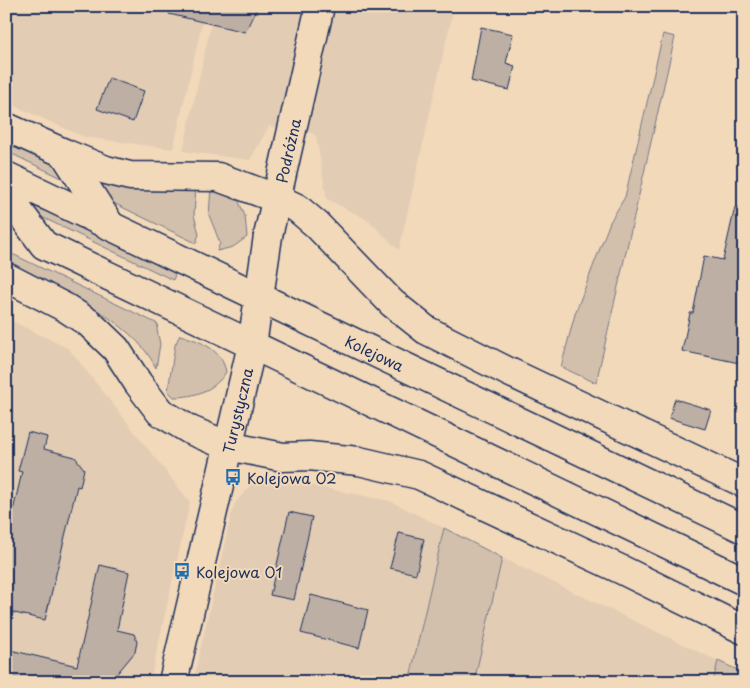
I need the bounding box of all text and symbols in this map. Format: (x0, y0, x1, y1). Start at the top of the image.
street label: Podróżna (269, 115, 306, 185)
street label: Kolejowa (342, 329, 409, 377)
street label: Turystyczna (216, 365, 258, 456)
place label: Kolejowa 02 (247, 466, 337, 489)
bus stop icon: Kolejowa 02 (223, 467, 243, 487)
place label: Kolejowa 01 (196, 560, 282, 583)
bus stop icon: Kolejowa 01 (172, 561, 192, 581)

